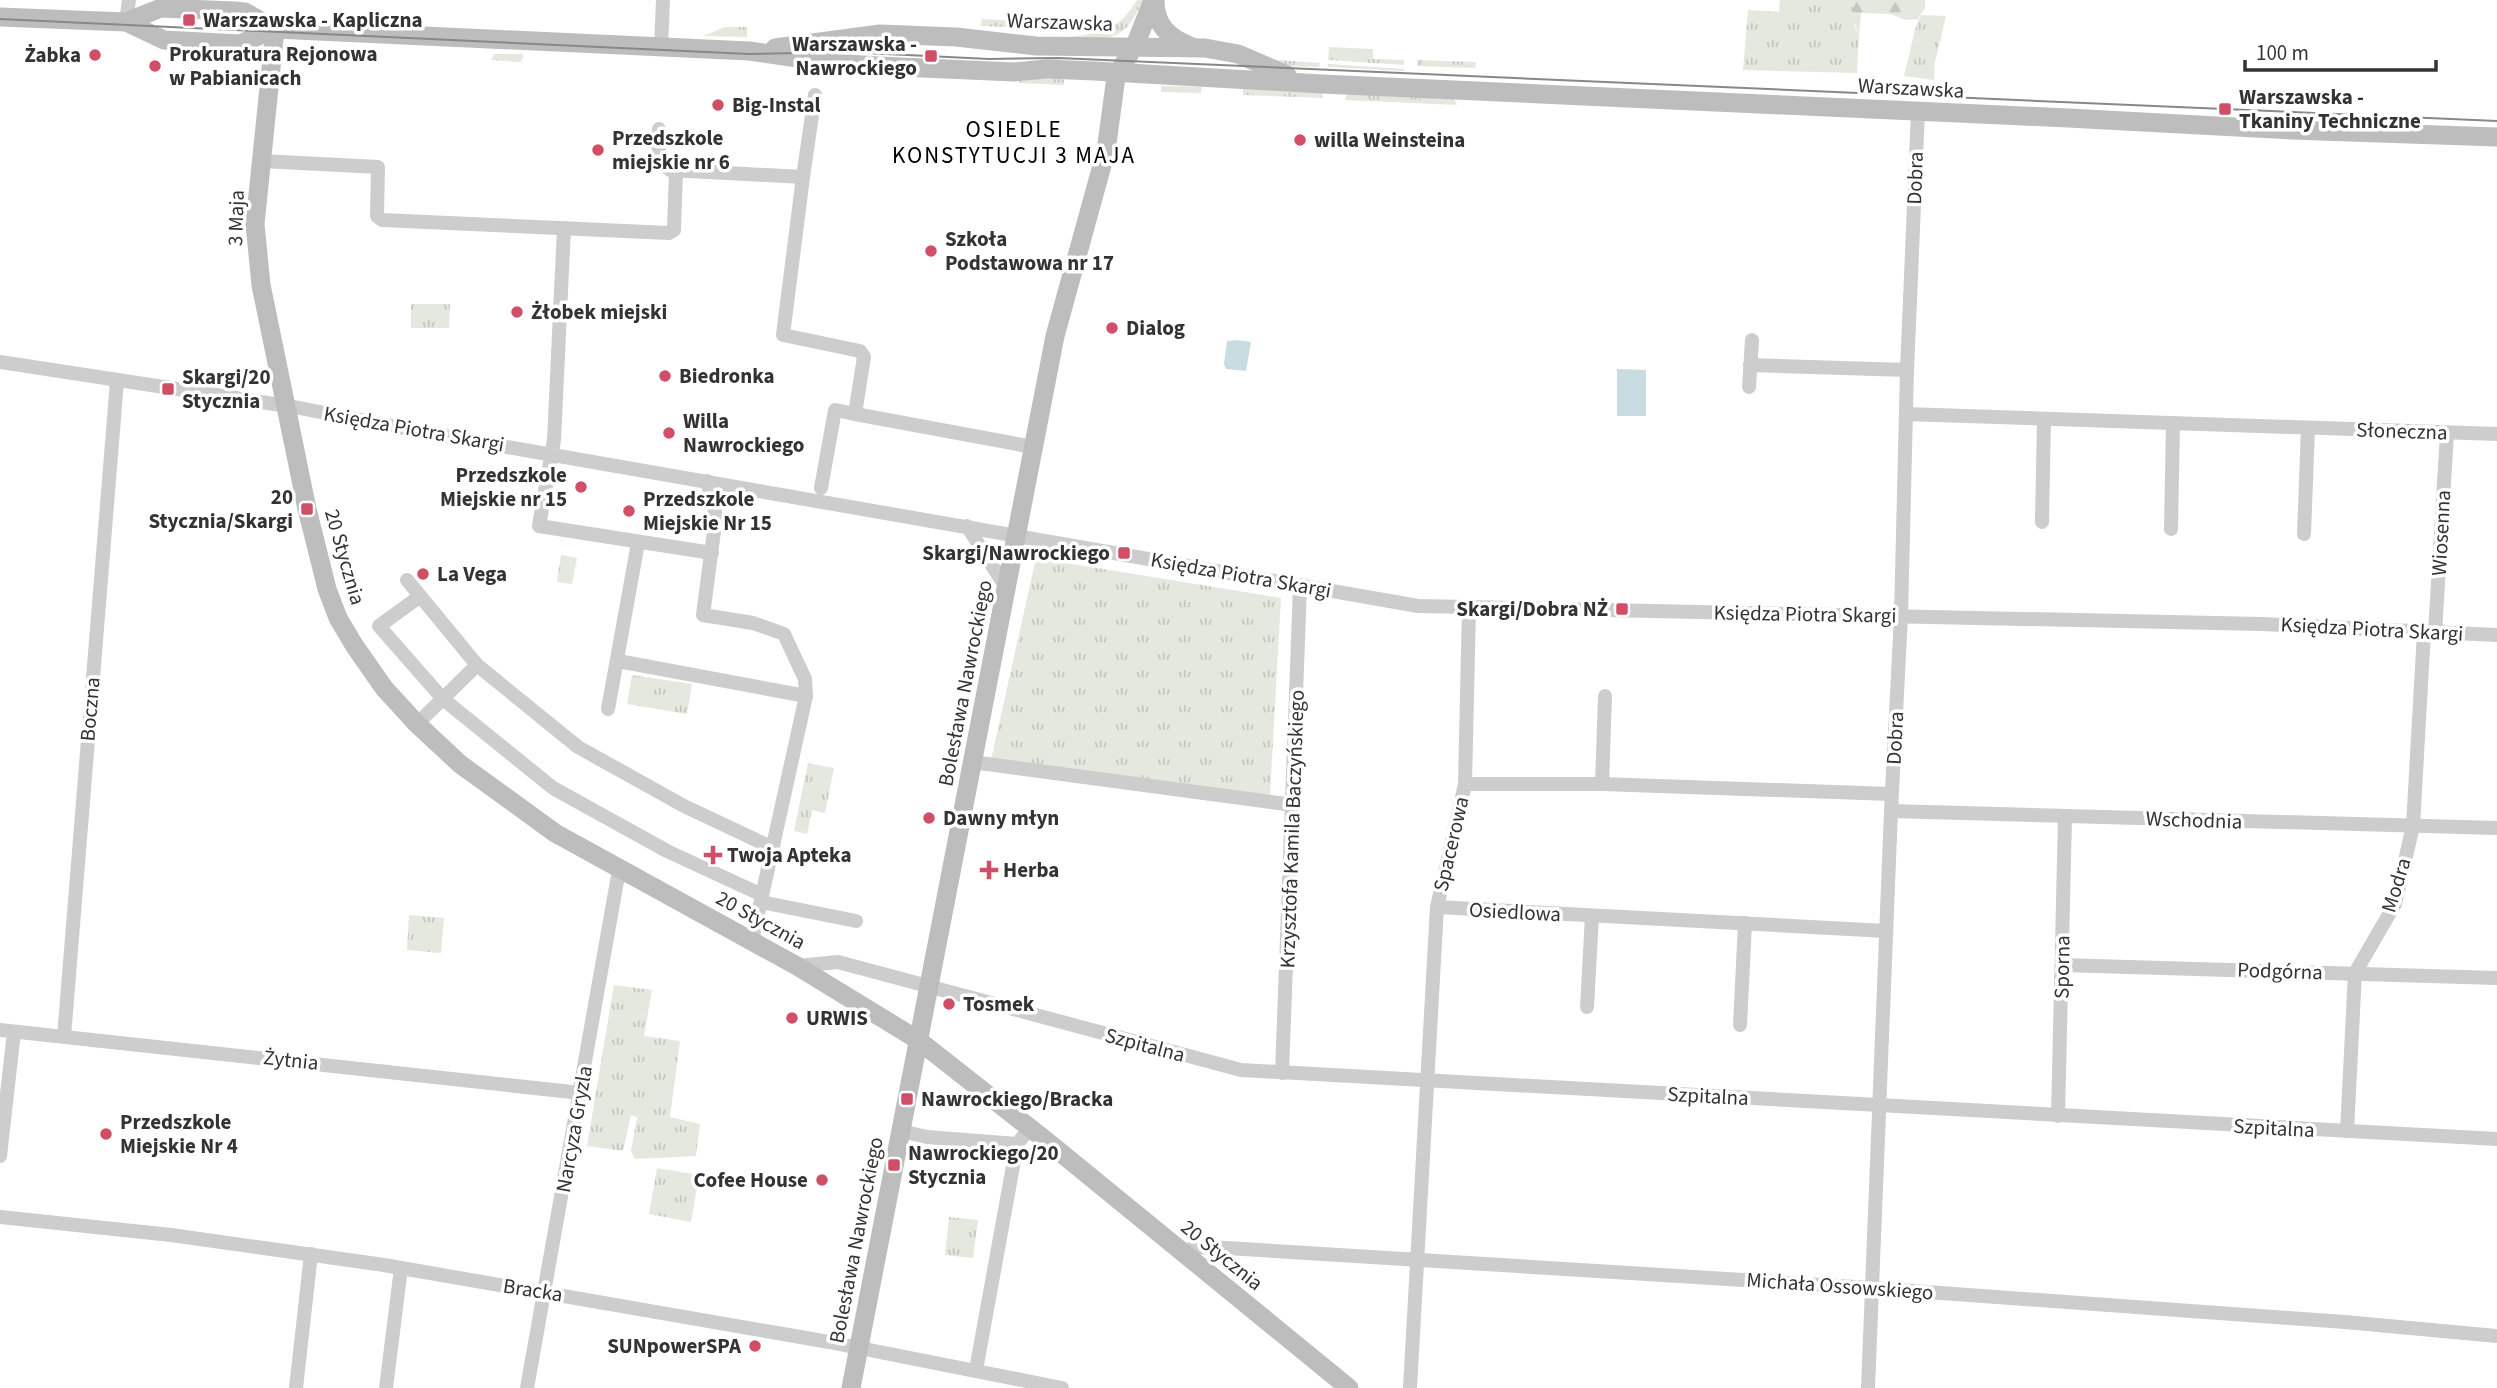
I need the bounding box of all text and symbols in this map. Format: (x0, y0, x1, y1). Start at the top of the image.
place label: Warszawska - Kapliczna (203, 5, 423, 35)
street label: Warszawska (1006, 5, 1114, 39)
marker: Warszawska - Kapliczna (181, 12, 197, 28)
scale bar (2245, 28, 2436, 72)
place label: Warszawska - Nawrockiego (792, 29, 917, 83)
text: 100 m (2256, 38, 2309, 68)
place label: Prokuratura Rejonowa w Pabianicach (169, 39, 378, 93)
place label: Żabka (24, 40, 81, 70)
marker: Żabka (87, 47, 103, 63)
marker: Warszawska - Nawrockiego (923, 48, 939, 64)
marker: Prokuratura Rejonowa w Pabianicach (147, 58, 163, 74)
street label: Warszawska (1857, 70, 1965, 106)
place label: Warszawska - Tkaniny Techniczne (2239, 82, 2421, 136)
place label: Big-Instal (732, 90, 821, 120)
marker: Big-Instal (710, 97, 726, 113)
marker: Warszawska - Tkaniny Techniczne (2217, 101, 2233, 117)
district label: OSIEDLE KONSTYTUCJI 3 MAJA (892, 113, 1136, 172)
place label: Przedszkole miejskie nr 6 (612, 123, 730, 177)
place label: willa Weinsteina (1314, 125, 1465, 155)
marker: willa Weinsteina (1292, 132, 1308, 148)
marker: Przedszkole miejskie nr 6 (590, 142, 606, 158)
street label: Dobra (1899, 151, 1931, 205)
street label: 3 Maja (220, 189, 252, 247)
place label: Szkoła Podstawowa nr 17 (945, 224, 1114, 278)
marker: Szkoła Podstawowa nr 17 (923, 243, 939, 259)
place label: Żłobek miejski (531, 297, 667, 327)
marker: Żłobek miejski (509, 304, 525, 320)
place label: Dialog (1126, 313, 1185, 343)
marker: Dialog (1104, 320, 1120, 336)
place label: Biedronka (679, 361, 775, 391)
place label: Skargi/20 Stycznia (182, 362, 271, 416)
marker: Biedronka (657, 368, 673, 384)
marker: Skargi/20 Stycznia (160, 381, 176, 397)
street label: Księdza Piotra Skargi (321, 398, 507, 460)
place label: Willa Nawrockiego (683, 406, 804, 460)
street label: Słoneczna (2356, 414, 2448, 448)
marker: Willa Nawrockiego (661, 425, 677, 441)
place label: Przedszkole Miejskie nr 15 (440, 460, 567, 514)
marker: Przedszkole Miejskie nr 15 (573, 479, 589, 495)
place label: 20 Stycznia/Skargi (148, 482, 293, 536)
place label: Przedszkole Miejskie Nr 15 (643, 484, 772, 538)
street label: Wiosenna (2424, 489, 2458, 577)
marker: 20 Stycznia/Skargi (299, 501, 315, 517)
marker: Przedszkole Miejskie Nr 15 (621, 503, 637, 519)
street label: 20 Stycznia (317, 506, 373, 608)
place label: Skargi/Nawrockiego (922, 538, 1110, 568)
street label: Księdza Piotra Skargi (1148, 544, 1334, 606)
marker: Skargi/Nawrockiego (1116, 545, 1132, 561)
place label: La Vega (437, 559, 507, 589)
marker: La Vega (415, 566, 431, 582)
street label: Bolesława Nawrockiego (930, 577, 1000, 789)
place label: Skargi/Dobra NŻ (1456, 594, 1608, 624)
street label: Księdza Piotra Skargi (1713, 597, 1897, 631)
marker: Skargi/Dobra NŻ (1614, 601, 1630, 617)
street label: Księdza Piotra Skargi (2280, 609, 2464, 649)
street label: Boczna (72, 676, 108, 742)
street label: Krzysztofa Kamila Baczyńskiego (1272, 689, 1312, 969)
street label: Dobra (1879, 711, 1911, 765)
street label: Spacerowa (1426, 794, 1476, 894)
place label: Dawny młyn (943, 803, 1059, 833)
street label: Wschodnia (2145, 803, 2243, 837)
marker: Dawny młyn (921, 810, 937, 826)
place label: Twoja Apteka (727, 840, 851, 870)
marker: Twoja Apteka (705, 847, 721, 863)
street label: Modra (2374, 854, 2418, 916)
place label: Herba (1003, 855, 1059, 885)
marker: Herba (981, 862, 997, 878)
street label: 20 Stycznia (711, 883, 811, 957)
street label: Osiedlowa (1468, 895, 1562, 929)
street label: Sporna (2046, 935, 2078, 999)
street label: Podgórna (2237, 955, 2323, 987)
place label: Tosmek (963, 989, 1035, 1019)
marker: Tosmek (941, 996, 957, 1012)
place label: URWIS (806, 1003, 868, 1033)
marker: URWIS (784, 1010, 800, 1026)
street label: Szpitalna (1102, 1020, 1188, 1070)
street label: Żytnia (262, 1042, 320, 1078)
street label: Narcyza Gryzla (548, 1063, 600, 1195)
street label: Szpitalna (1666, 1079, 1750, 1113)
place label: Nawrockiego/Bracka (921, 1084, 1113, 1114)
marker: Nawrockiego/Bracka (899, 1091, 915, 1107)
place label: Przedszkole Miejskie Nr 4 (120, 1107, 238, 1161)
street label: Szpitalna (2232, 1111, 2316, 1145)
marker: Przedszkole Miejskie Nr 4 (98, 1126, 114, 1142)
street label: Bolesława Nawrockiego (821, 1134, 891, 1346)
place label: Nawrockiego/20 Stycznia (908, 1138, 1059, 1192)
marker: Nawrockiego/20 Stycznia (886, 1157, 902, 1173)
place label: Cofee House (693, 1165, 808, 1195)
marker: Cofee House (814, 1172, 830, 1188)
street label: 20 Stycznia (1174, 1212, 1270, 1298)
street label: Michała Ossowskiego (1746, 1265, 1934, 1307)
street label: Bracka (501, 1270, 565, 1310)
place label: SUNpowerSPA (607, 1331, 742, 1361)
marker: SUNpowerSPA (747, 1338, 763, 1354)

